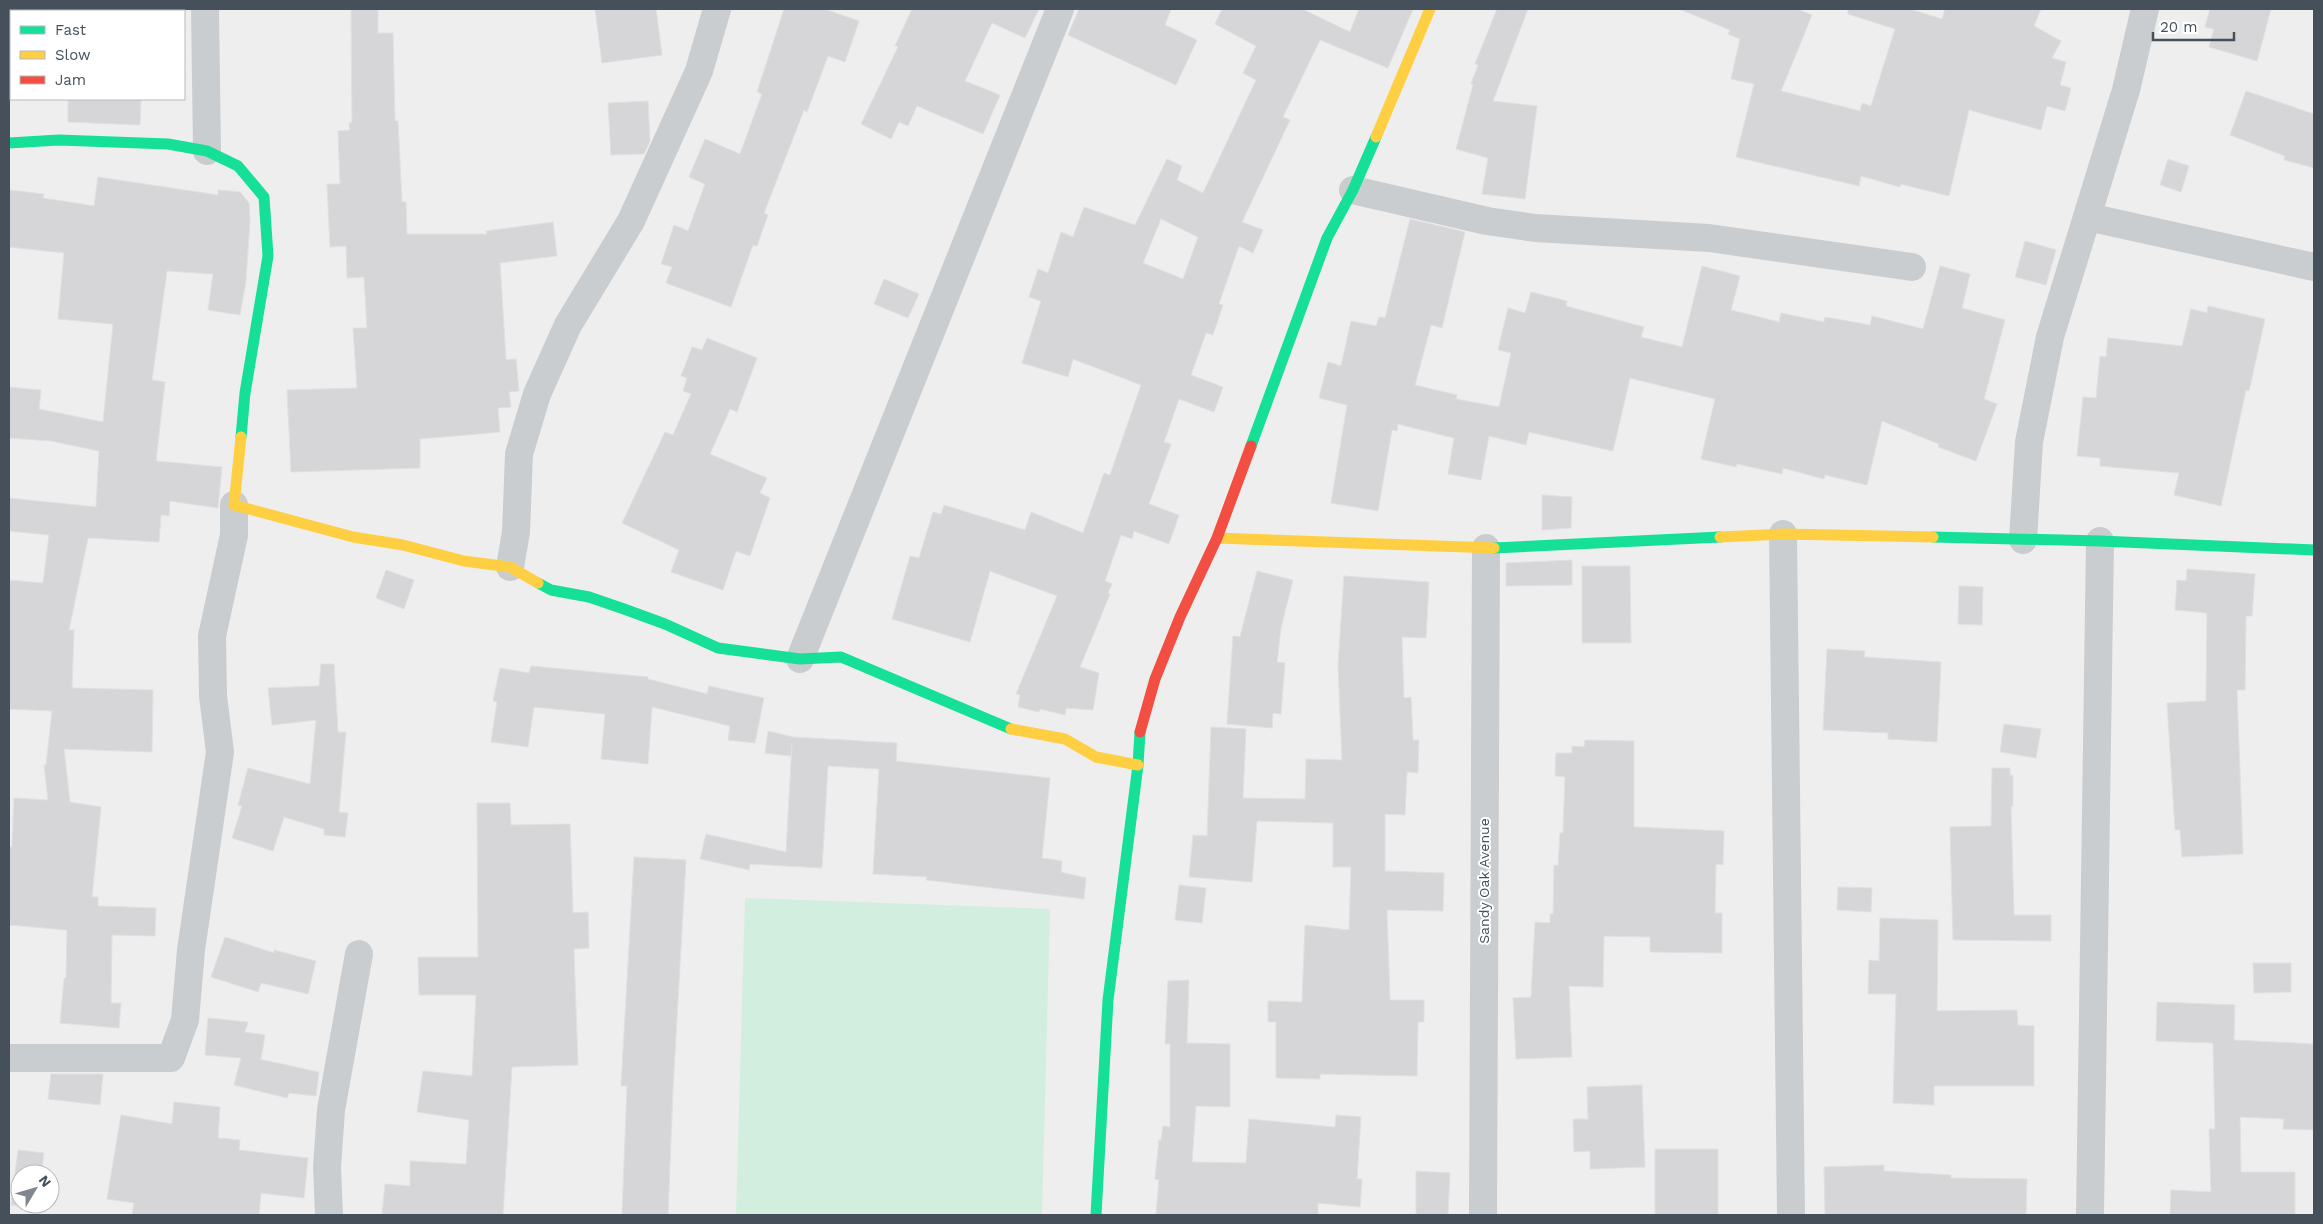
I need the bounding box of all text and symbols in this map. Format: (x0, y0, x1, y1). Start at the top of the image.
legend (10, 10, 185, 100)
scale bar (2153, 10, 2234, 42)
text: 20 m (2160, 18, 2198, 36)
text: Fast (55, 21, 87, 39)
text: Slow (55, 46, 91, 64)
text: Jam (55, 71, 86, 89)
street label: Sandy Oak Avenue (1476, 818, 1492, 944)
north arrow (10, 1164, 60, 1214)
text: N (36, 1172, 55, 1190)

